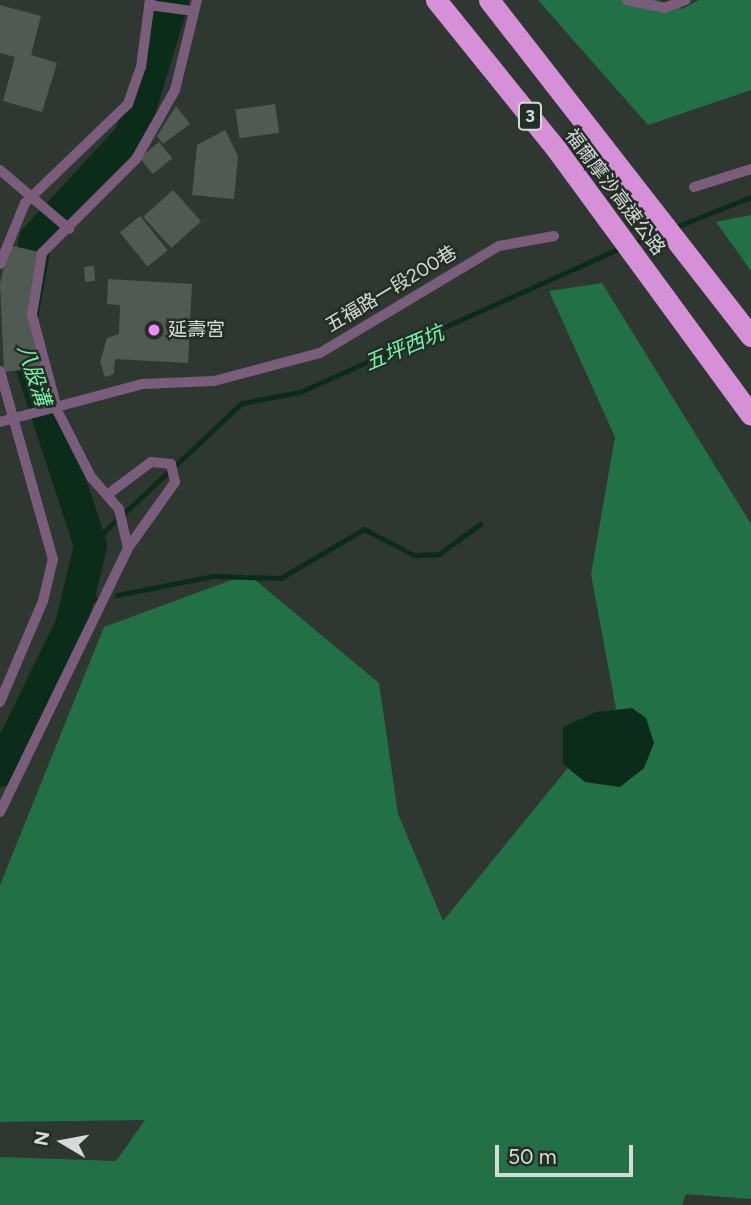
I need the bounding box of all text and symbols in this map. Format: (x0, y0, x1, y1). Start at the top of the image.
road number: 3 (518, 102, 542, 131)
street label: 福爾摩沙高速公路 (560, 124, 670, 260)
street label: 五福路一段200巷 (321, 241, 461, 337)
place label: 延壽宮 (168, 319, 225, 341)
water label: 五坪西坑 (360, 320, 448, 376)
marker: 延壽宮 (146, 322, 162, 338)
water label: 八股溝 (12, 341, 56, 409)
north arrow (28, 1107, 98, 1177)
text: N (29, 1129, 54, 1147)
scale bar (499, 1132, 637, 1176)
text: 50 m (508, 1144, 557, 1169)

